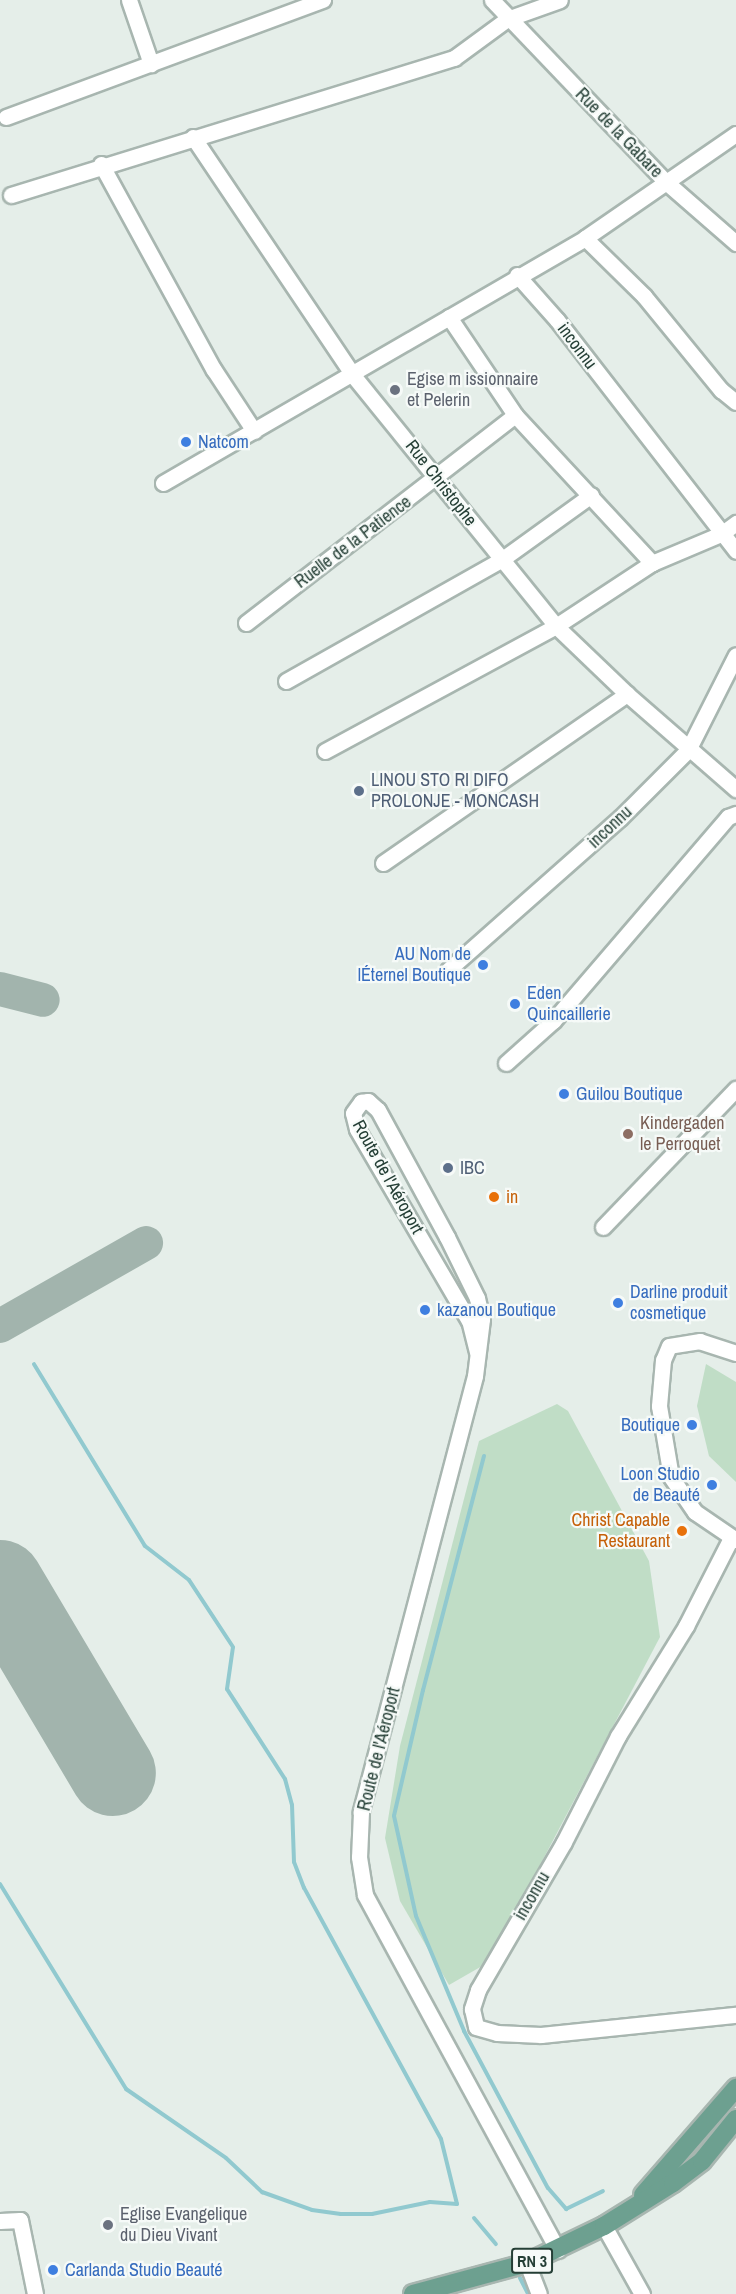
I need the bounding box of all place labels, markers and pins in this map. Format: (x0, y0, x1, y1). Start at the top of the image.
place label: Egise m issionnaire et Pelerin (407, 369, 538, 412)
marker: Egise m issionnaire et Pelerin (388, 383, 402, 397)
place label: Natcom (198, 431, 249, 453)
marker: Natcom (179, 435, 193, 449)
place label: LINOU STO RI DIFO PROLONJE - MONCASH (371, 770, 539, 812)
marker: LINOU STO RI DIFO PROLONJE - MONCASH (352, 784, 366, 798)
place label: AU Nom de lÉternel Boutique (358, 944, 471, 986)
marker: AU Nom de lÉternel Boutique (476, 958, 490, 972)
place label: Eden Quincaillerie (527, 983, 611, 1026)
marker: Eden Quincaillerie (508, 997, 522, 1011)
place label: Guilou Boutique (576, 1083, 683, 1105)
marker: Guilou Boutique (557, 1087, 571, 1101)
place label: Kindergaden le Perroquet (640, 1113, 725, 1156)
marker: Kindergaden le Perroquet (621, 1127, 635, 1141)
place label: IBC (460, 1157, 485, 1179)
marker: IBC (441, 1161, 455, 1175)
place label: in (506, 1186, 518, 1208)
marker: in (487, 1190, 501, 1204)
place label: Darline produit cosmetique (630, 1282, 728, 1324)
marker: Darline produit cosmetique (611, 1296, 625, 1310)
place label: kazanou Boutique (437, 1299, 556, 1321)
marker: kazanou Boutique (418, 1303, 432, 1317)
place label: Boutique (621, 1414, 680, 1436)
marker: Boutique (685, 1418, 699, 1432)
place label: Loon Studio de Beauté (620, 1464, 700, 1506)
marker: Loon Studio de Beauté (705, 1478, 719, 1492)
place label: Christ Capable Restaurant (572, 1510, 670, 1552)
marker: Christ Capable Restaurant (675, 1524, 689, 1538)
place label: Eglise Evangelique du Dieu Vivant (120, 2204, 247, 2246)
marker: Eglise Evangelique du Dieu Vivant (101, 2218, 115, 2232)
place label: Carlanda Studio Beauté (65, 2259, 223, 2281)
marker: Carlanda Studio Beauté (46, 2263, 60, 2277)

